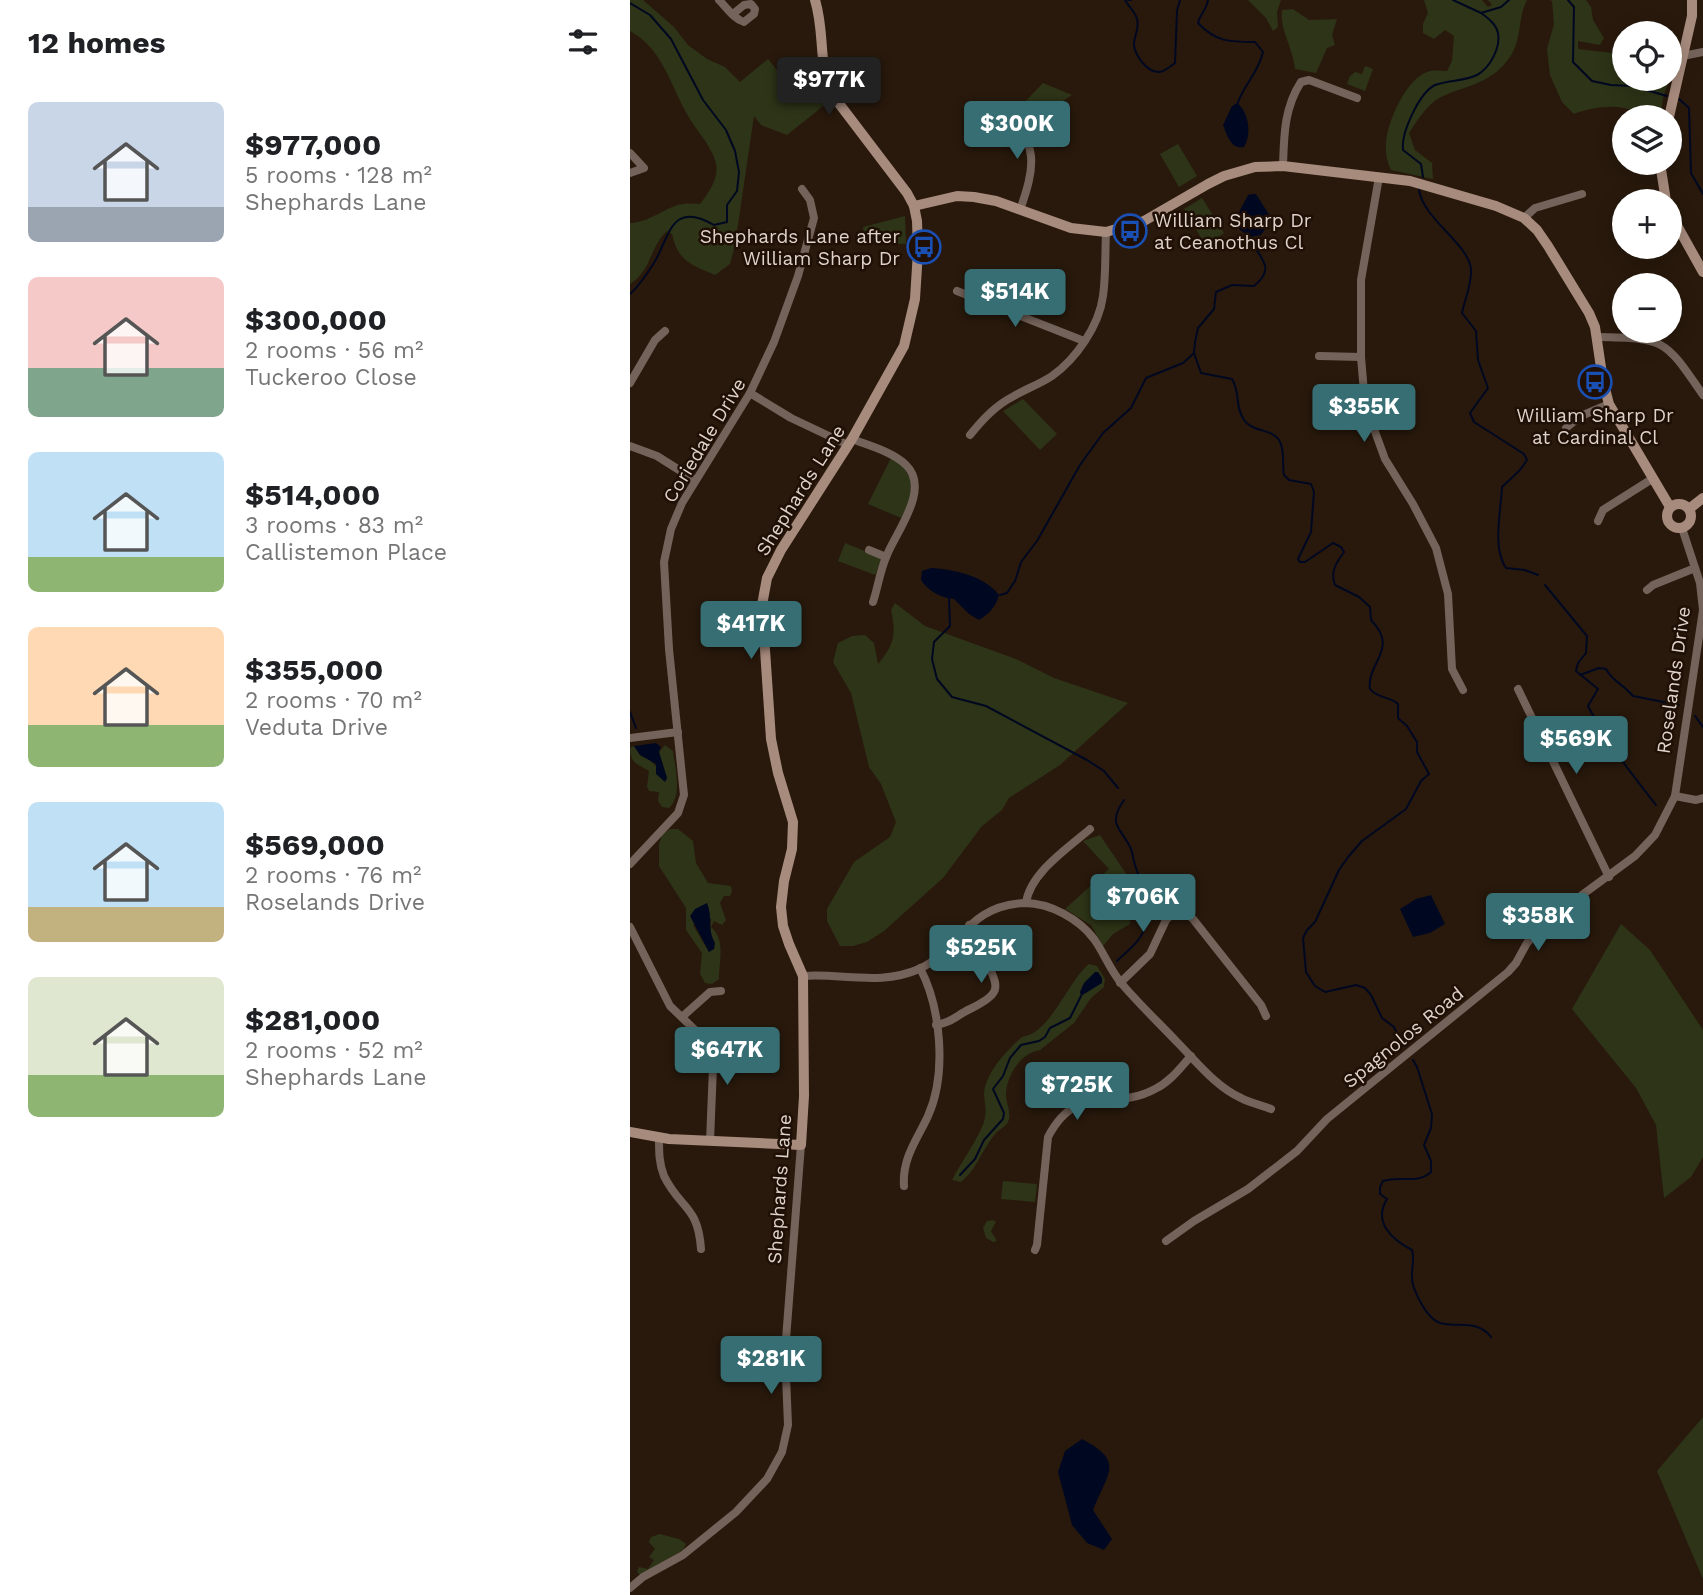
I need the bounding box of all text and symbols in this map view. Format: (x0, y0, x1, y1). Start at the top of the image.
map controls (1612, 21, 1682, 343)
button: locate (1612, 21, 1682, 91)
icon: filters (564, 23, 602, 61)
text: 12 homes (28, 25, 166, 60)
pin: $977K (780, 58, 878, 117)
text: $977K (793, 66, 865, 93)
pin: $300K (968, 102, 1066, 161)
button: layers (1612, 105, 1682, 175)
text: $300K (980, 110, 1054, 137)
text: $977,000 (245, 127, 381, 162)
icon: home (84, 130, 168, 214)
text: 5 rooms · 128 m² (245, 162, 432, 189)
text: Shephards Lane (245, 189, 427, 216)
button: + (1612, 189, 1682, 259)
place label: William Sharp Dr at Ceanothus Cl (1154, 209, 1312, 254)
bus stop icon: William Sharp Dr at Ceanothus Cl (1111, 212, 1149, 250)
place label: Shephards Lane after William Sharp Dr (700, 225, 900, 270)
bus stop icon: Shephards Lane after William Sharp Dr (905, 228, 943, 266)
pin: $514K (966, 270, 1064, 329)
button: − (1612, 273, 1682, 343)
text: $514K (981, 278, 1049, 305)
text: $300,000 (245, 302, 387, 337)
icon: home (84, 305, 168, 389)
text: 2 rooms · 56 m² (245, 337, 423, 364)
bus stop icon: William Sharp Dr at Cardinal Cl (1576, 363, 1614, 401)
text: Tuckeroo Close (245, 364, 417, 391)
street label: Coriedale Drive (658, 374, 751, 507)
pin: $355K (1315, 384, 1413, 444)
text: $355K (1328, 393, 1400, 420)
place label: William Sharp Dr at Cardinal Cl (1516, 404, 1674, 449)
street label: Shephards Lane (751, 421, 850, 560)
text: $514,000 (245, 477, 380, 512)
icon: home (84, 480, 168, 564)
text: 3 rooms · 83 m² (245, 512, 423, 539)
text: Callistemon Place (245, 539, 447, 566)
pin: $417K (702, 602, 800, 661)
street label: Roselands Drive (1652, 605, 1695, 755)
text: $417K (717, 610, 785, 637)
text: $355,000 (245, 652, 383, 687)
icon: home (84, 655, 168, 739)
text: 2 rooms · 70 m² (245, 687, 422, 714)
text: Veduta Drive (245, 714, 388, 741)
pin: $569K (1527, 716, 1625, 776)
text: $569K (1540, 725, 1612, 752)
text: $569,000 (245, 827, 385, 862)
icon: home (84, 830, 168, 914)
text: 2 rooms · 76 m² (245, 862, 421, 889)
pin: $706K (1094, 874, 1192, 934)
text: $706K (1106, 883, 1180, 910)
text: Roselands Drive (245, 889, 425, 916)
pin: $358K (1489, 894, 1587, 953)
text: $358K (1502, 902, 1574, 929)
pin: $525K (932, 926, 1030, 985)
text: $525K (945, 934, 1017, 961)
street label: Spagnolos Road (1339, 982, 1468, 1093)
text: $281,000 (245, 1002, 380, 1037)
icon: home (84, 1005, 168, 1089)
pin: $647K (678, 1028, 776, 1087)
text: $647K (691, 1036, 763, 1063)
text: 2 rooms · 52 m² (245, 1037, 423, 1064)
pin: $725K (1028, 1062, 1126, 1122)
text: Shephards Lane (245, 1064, 427, 1091)
text: $725K (1041, 1071, 1113, 1098)
street label: Shephards Lane (763, 1113, 796, 1265)
pin: $281K (722, 1336, 820, 1396)
text: $281K (737, 1345, 805, 1372)

